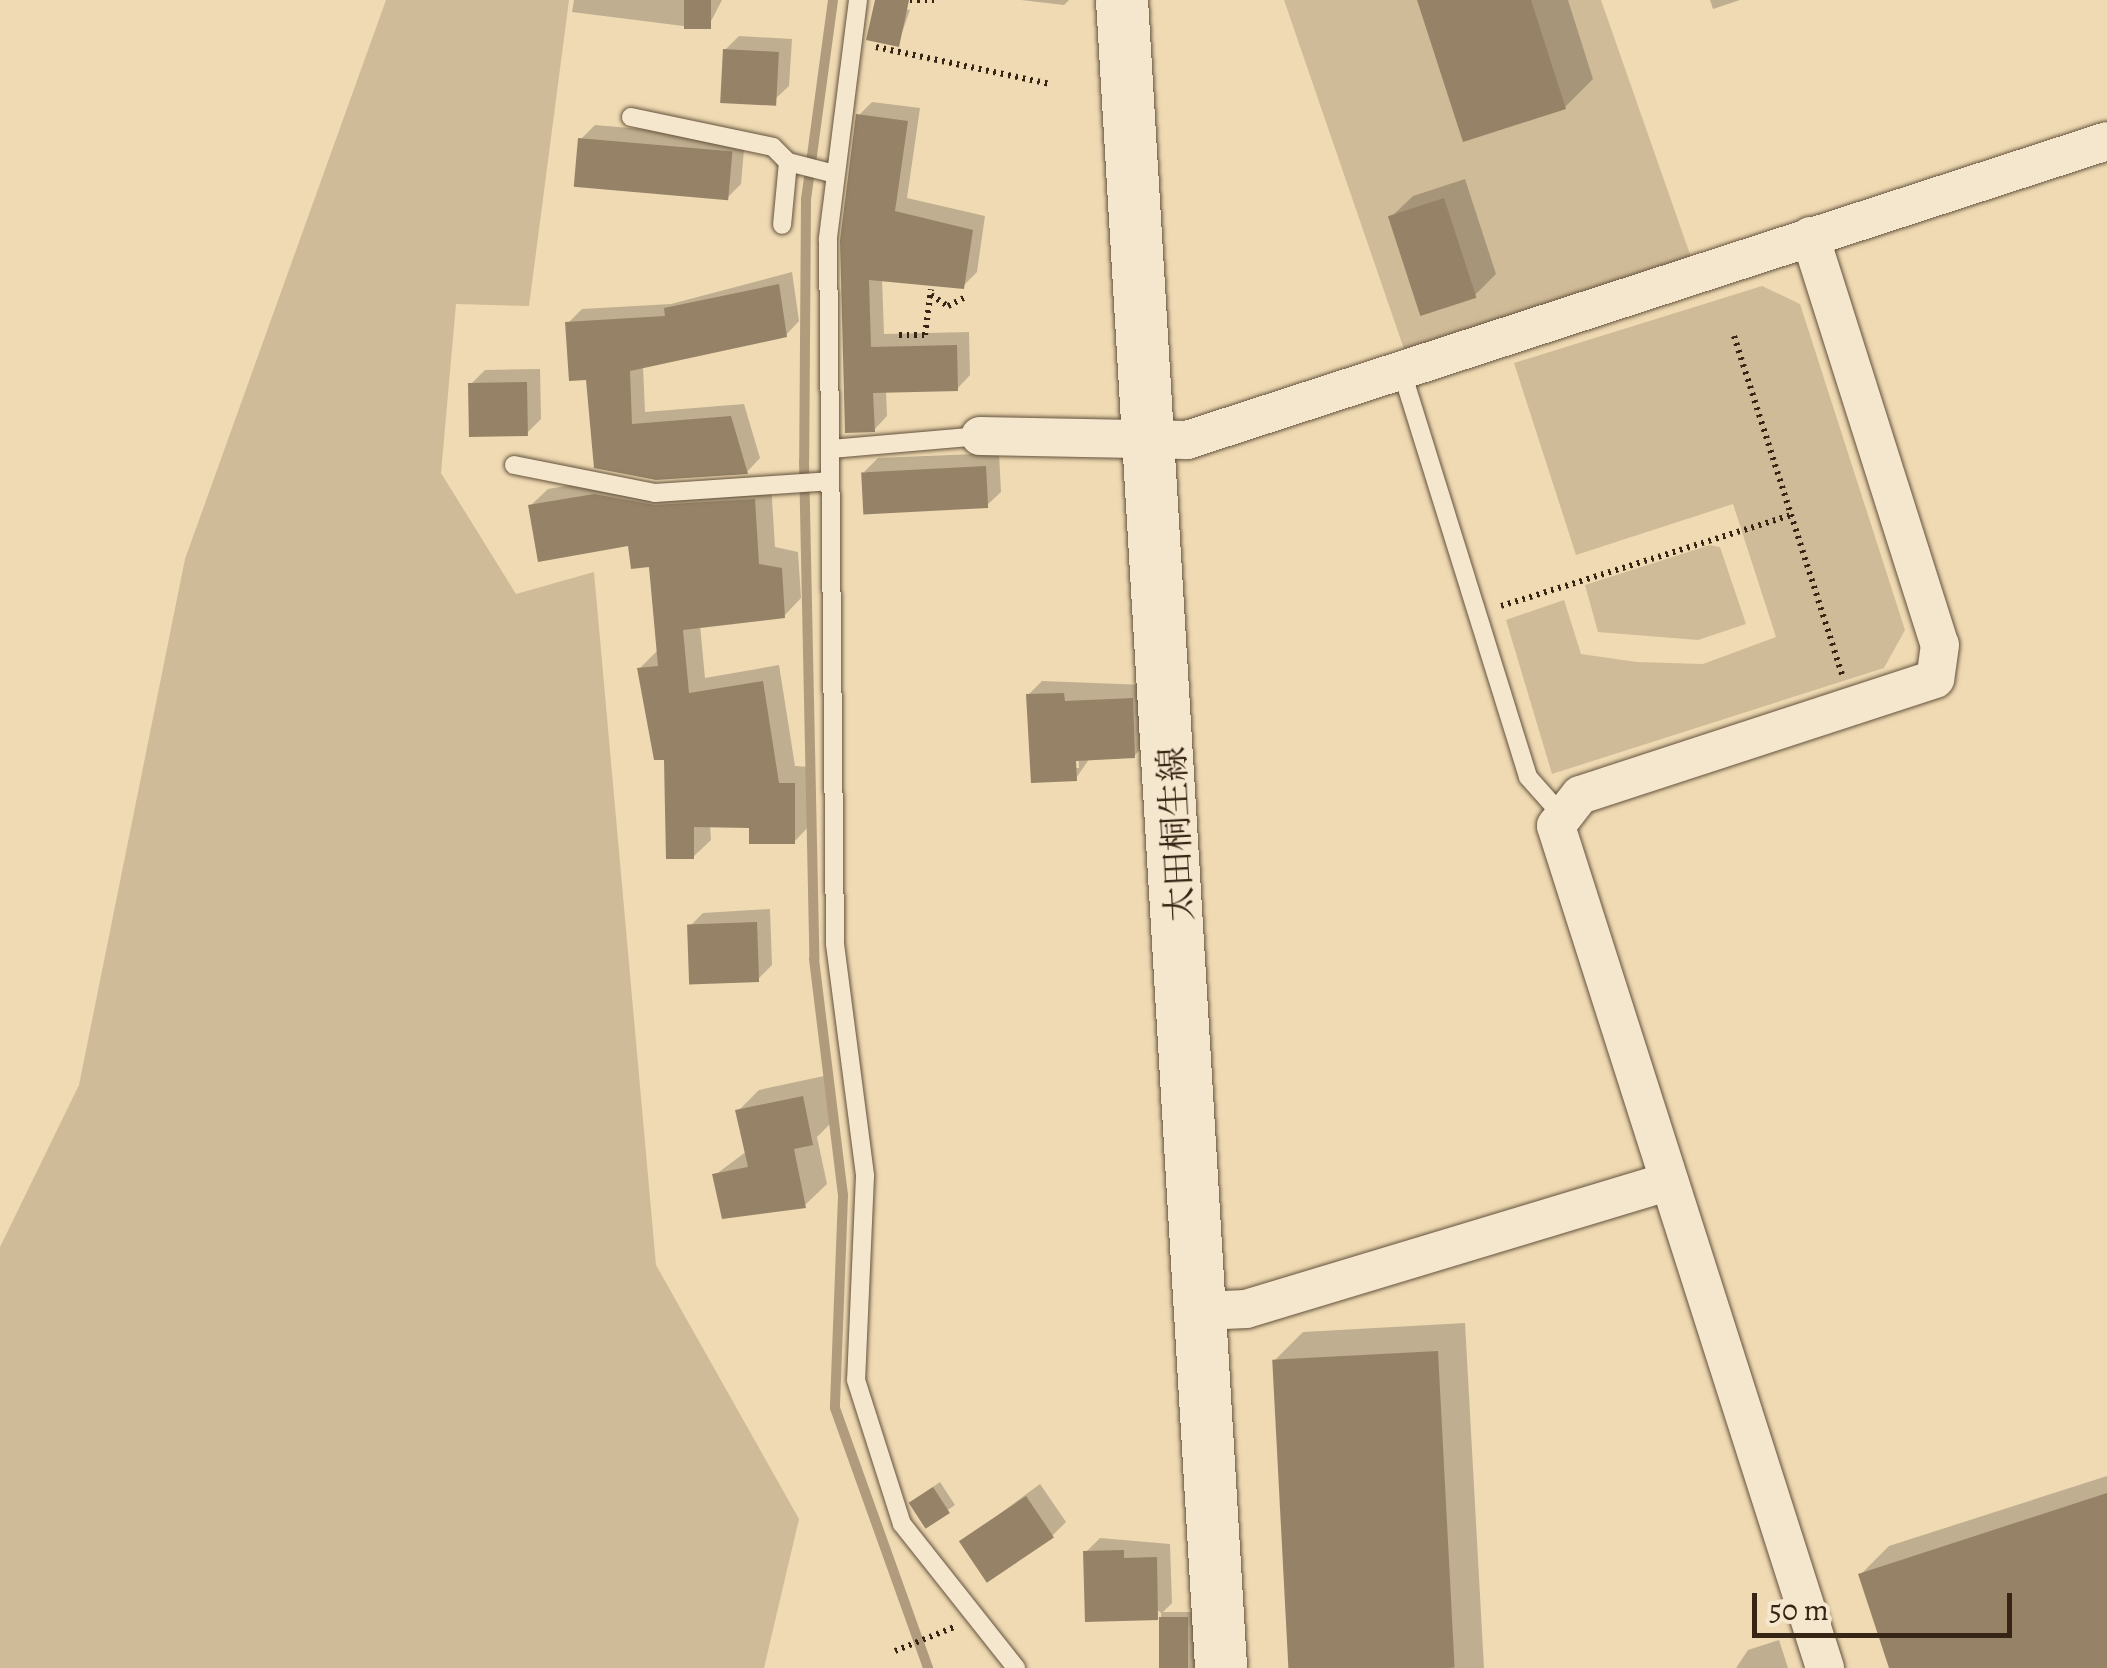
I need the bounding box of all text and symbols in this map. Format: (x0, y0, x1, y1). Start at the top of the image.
street label: 太田桐生線 (1150, 746, 1202, 922)
scale bar (1757, 1573, 2017, 1635)
text: 50 m (1769, 1590, 1829, 1630)

